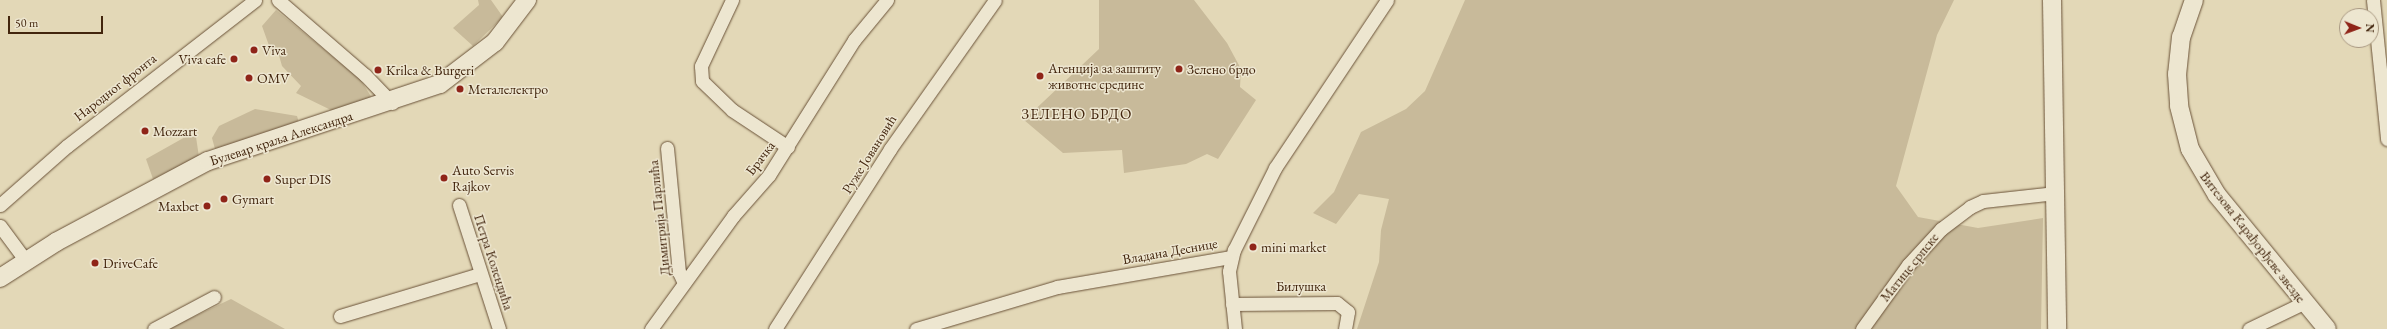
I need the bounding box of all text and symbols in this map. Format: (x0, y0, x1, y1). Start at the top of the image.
scale bar (10, 8, 105, 34)
north arrow (2339, 8, 2379, 48)
text: 50 m (15, 15, 38, 31)
text: N (2363, 24, 2377, 33)
place label: Viva (262, 42, 286, 58)
marker: Viva (249, 45, 259, 55)
street label: Народног фронта (70, 50, 160, 124)
place label: Viva cafe (178, 51, 226, 67)
marker: Viva cafe (229, 54, 239, 64)
place label: Агенција за заштиту животне средине (1048, 60, 1161, 92)
place label: Зелено брдо (1187, 61, 1256, 77)
place label: Krilca & Burgeri (386, 62, 474, 78)
marker: Зелено брдо (1174, 64, 1184, 74)
marker: Krilca & Burgeri (373, 65, 383, 75)
place label: OMV (257, 70, 290, 86)
marker: Агенција за заштиту животне средине (1035, 71, 1045, 81)
marker: OMV (244, 73, 254, 83)
place label: Металелектро (468, 81, 548, 97)
marker: Металелектро (455, 84, 465, 94)
district label: ЗЕЛЕНО БРДО (1021, 105, 1133, 123)
street label: Булевар краља Александра (207, 107, 355, 169)
street label: Руже Јовановић (838, 112, 900, 196)
place label: Mozzart (153, 123, 197, 139)
marker: Mozzart (140, 126, 150, 136)
street label: Брачка (742, 137, 778, 179)
street label: Димитрија Парлића (645, 159, 673, 277)
place label: Auto Servis Rajkov (452, 162, 514, 194)
street label: Витезова Карађорђеве звезде (2197, 168, 2309, 306)
place label: Super DIS (275, 171, 331, 187)
marker: Auto Servis Rajkov (439, 173, 449, 183)
marker: Super DIS (262, 174, 272, 184)
place label: Gymart (232, 191, 274, 207)
marker: Gymart (219, 194, 229, 204)
place label: Maxbet (158, 198, 199, 214)
marker: Maxbet (202, 201, 212, 211)
street label: Петра Колендића (471, 212, 517, 312)
street label: Матице српске (1876, 229, 1942, 305)
street label: Владана Деснице (1121, 234, 1219, 268)
place label: mini market (1261, 239, 1327, 255)
marker: mini market (1248, 242, 1258, 252)
place label: DriveCafe (103, 255, 158, 271)
marker: DriveCafe (90, 258, 100, 268)
street label: Билушка (1276, 278, 1326, 294)

